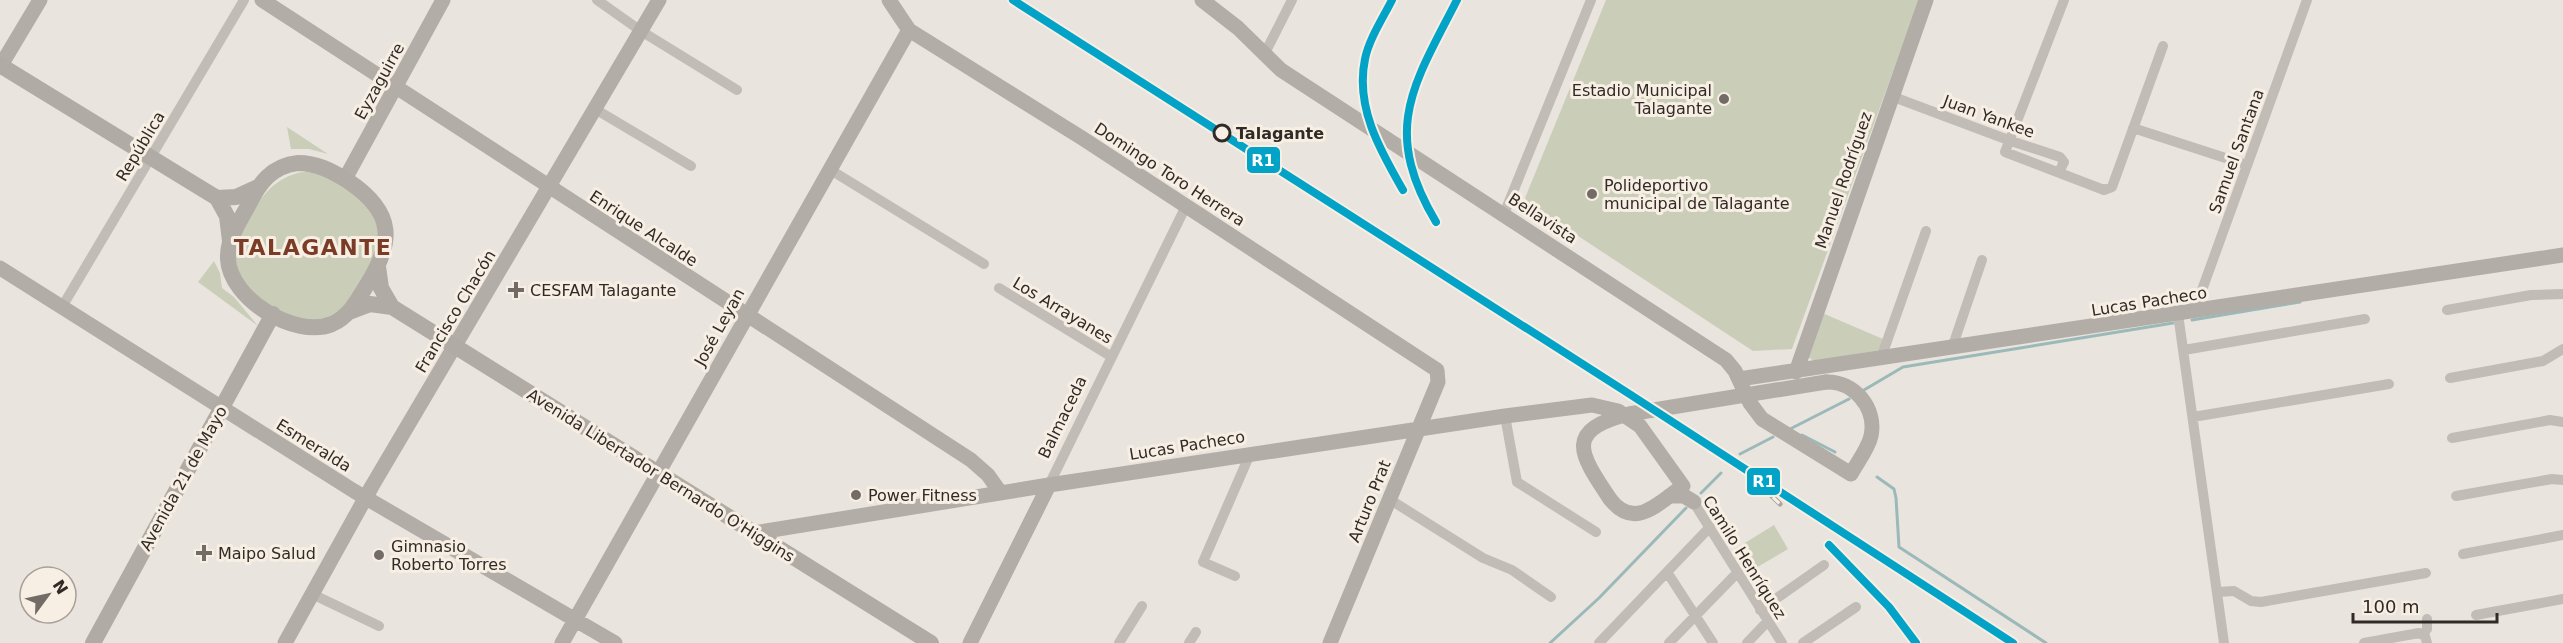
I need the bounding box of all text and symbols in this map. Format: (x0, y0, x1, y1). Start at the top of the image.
street label: Eyzaguirre (351, 40, 408, 123)
place label: Estadio Municipal Talagante (1572, 81, 1712, 118)
street label: Samuel Santana (2205, 86, 2268, 216)
street label: Juan Yankee (1940, 91, 2037, 142)
marker: Estadio Municipal Talagante (1717, 92, 1731, 106)
street label: República (112, 108, 169, 185)
street label: Manuel Rodríguez (1811, 109, 1876, 251)
street label: Domingo Toro Herrera (1091, 119, 1249, 230)
marker: Talagante (1213, 124, 1231, 142)
place label: Talagante (1236, 124, 1324, 143)
line badge: R1 (1246, 146, 1281, 174)
text: R1 (1251, 151, 1275, 170)
place label: Polideportivo municipal de Talagante (1604, 176, 1790, 213)
street label: Enrique Alcalde (586, 186, 701, 270)
marker: Polideportivo municipal de Talagante (1585, 187, 1599, 201)
street label: Bellavista (1505, 189, 1581, 248)
district label: TALAGANTE (234, 235, 392, 260)
street label: Francisco Chacón (411, 247, 500, 376)
street label: Los Arrayanes (1009, 273, 1116, 348)
marker: CESFAM Talagante (507, 281, 525, 299)
place label: CESFAM Talagante (530, 281, 676, 300)
street label: Lucas Pacheco (2090, 283, 2208, 320)
street label: José Leyan (690, 285, 749, 370)
street label: Balmaceda (1034, 373, 1091, 461)
street label: Avenida Libertador Bernardo O'Higgins (524, 385, 798, 566)
street label: Avenida 21 de Mayo (136, 403, 231, 554)
street label: Esmeralda (273, 415, 355, 476)
street label: Lucas Pacheco (1128, 427, 1246, 464)
street label: Arturo Prat (1344, 457, 1395, 545)
line badge: R1 (1746, 467, 1781, 496)
text: R1 (1752, 472, 1776, 491)
place label: Power Fitness (868, 486, 977, 505)
marker: Power Fitness (849, 488, 863, 502)
street label: Camilo Henríquez (1699, 492, 1790, 622)
place label: Gimnasio Roberto Torres (391, 537, 506, 574)
marker: Maipo Salud (195, 544, 213, 562)
place label: Maipo Salud (218, 544, 316, 563)
marker: Gimnasio Roberto Torres (372, 548, 386, 562)
north arrow (18, 565, 78, 625)
text: N (49, 576, 72, 598)
scale bar (2353, 586, 2497, 624)
text: 100 m (2362, 596, 2420, 617)

